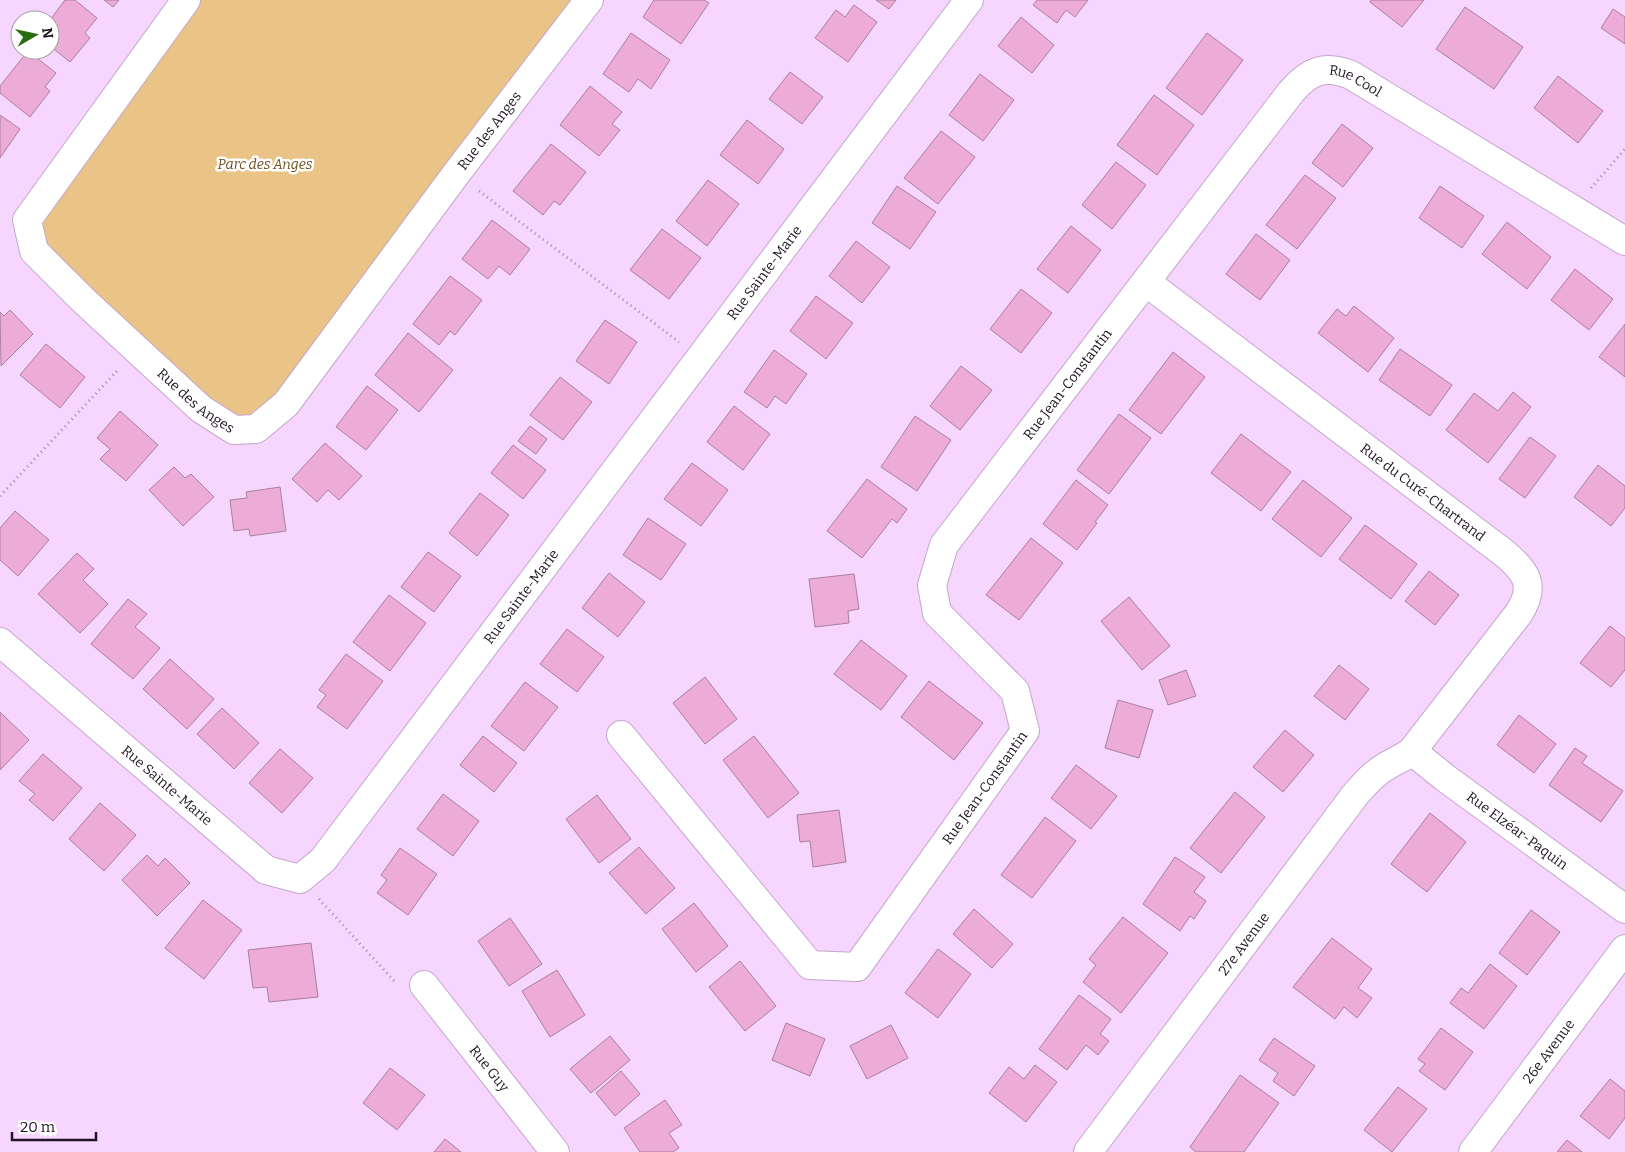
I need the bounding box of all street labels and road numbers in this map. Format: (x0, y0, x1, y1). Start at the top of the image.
street label: Rue Cool (1328, 62, 1385, 101)
street label: Rue des Anges (454, 88, 525, 173)
street label: Rue Sainte-Marie (724, 222, 806, 323)
street label: Rue Jean-Constantin (1020, 325, 1116, 443)
street label: Rue des Anges (154, 365, 237, 437)
street label: Rue du Curé-Chartrand (1357, 440, 1488, 545)
street label: Rue Sainte-Marie (480, 546, 562, 647)
street label: Rue Jean-Constantin (939, 728, 1031, 848)
street label: Rue Sainte-Marie (118, 742, 215, 829)
street label: Rue Elzéar-Paquin (1463, 788, 1571, 874)
street label: 27e Avenue (1215, 909, 1273, 979)
street label: 26e Avenue (1519, 1016, 1578, 1087)
street label: Rue Guy (466, 1042, 513, 1096)

